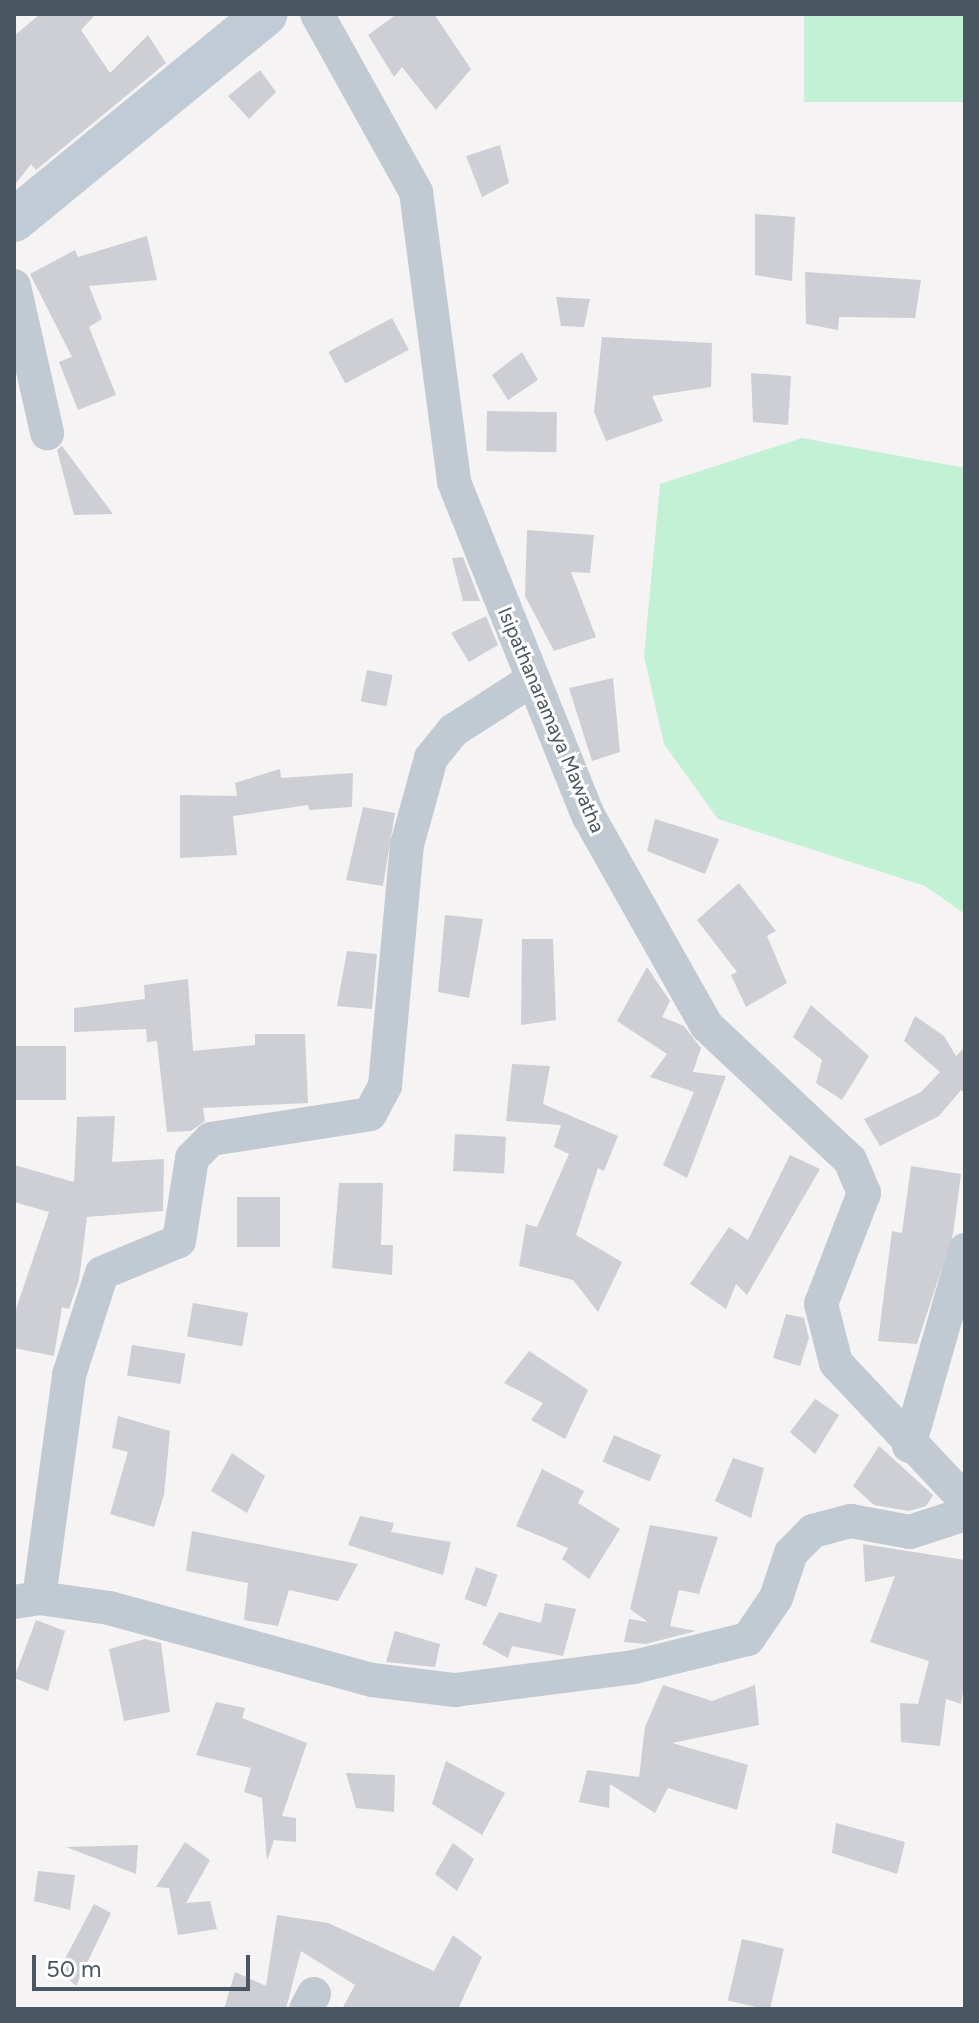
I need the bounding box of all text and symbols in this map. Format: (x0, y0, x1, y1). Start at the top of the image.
street label: Isipathanaramaya Mawatha (493, 604, 609, 836)
scale bar (36, 1939, 254, 1989)
text: 50 m (46, 1954, 102, 1983)

